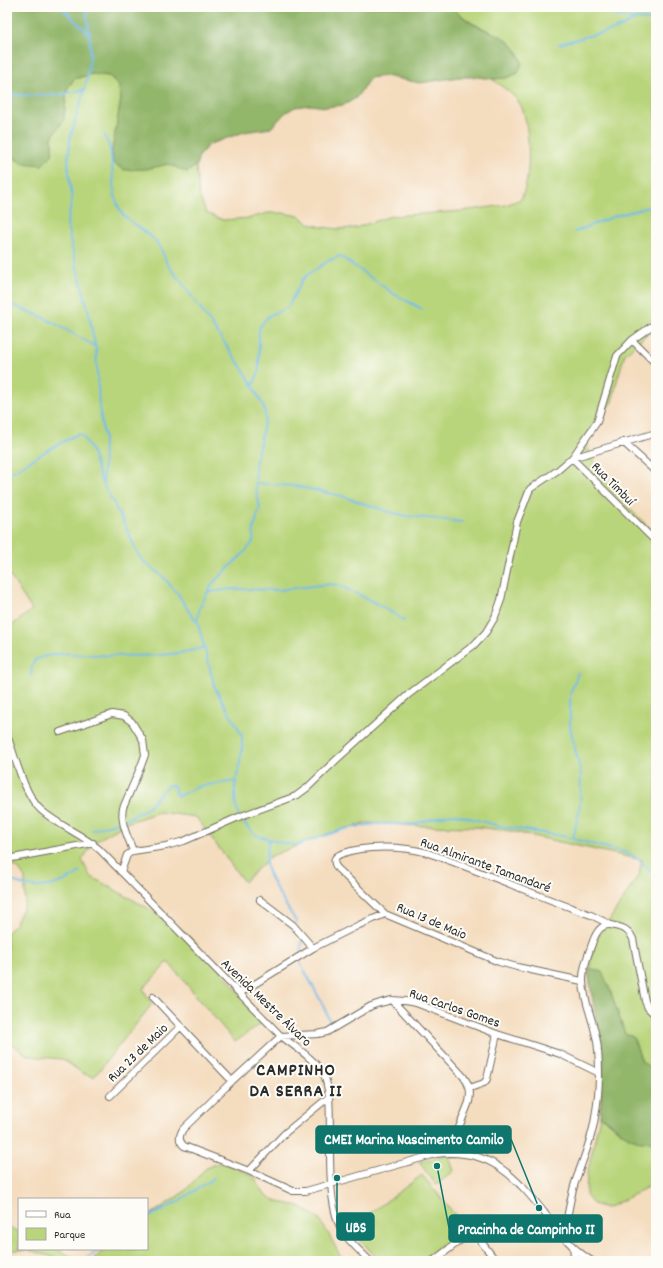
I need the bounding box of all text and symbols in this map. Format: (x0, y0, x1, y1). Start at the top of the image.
street label: Rua Timbuí (586, 458, 640, 512)
street label: Rua Almirante Tamandaré (417, 833, 553, 899)
street label: Rua 13 de Maio (393, 898, 469, 946)
street label: Avenida Mestre Álvaro (216, 955, 316, 1052)
street label: Rua Carlos Gomes (406, 984, 503, 1034)
street label: Rua 23 de Maio (104, 1019, 173, 1088)
district label: CAMPINHO DA SERRA II (250, 1059, 343, 1105)
callout: CMEI Marina Nascimento Camilo (316, 1126, 511, 1153)
text: CMEI Marina Nascimento Camilo (324, 1130, 504, 1152)
legend (18, 1198, 148, 1250)
text: Rua (54, 1207, 71, 1224)
callout: UBS (337, 1213, 374, 1240)
callout: Pracinha de Campinho II (449, 1215, 602, 1242)
text: UBS (346, 1218, 367, 1240)
text: Pracinha de Campinho II (457, 1220, 595, 1242)
text: Parque (54, 1227, 85, 1244)

